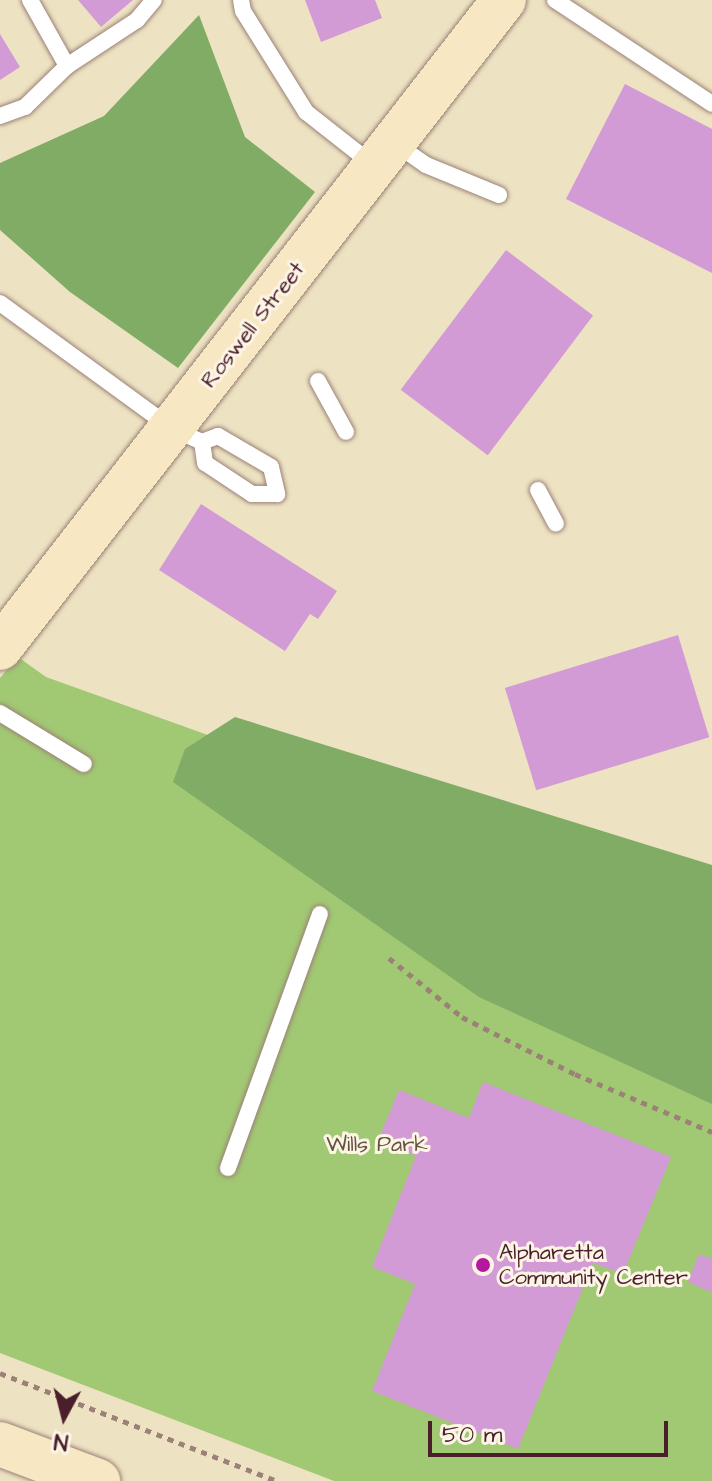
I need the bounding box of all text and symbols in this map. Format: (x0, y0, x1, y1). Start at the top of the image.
street label: Roswell Street (196, 257, 310, 393)
park label: Wills Park (326, 1132, 428, 1158)
place label: Alpharetta Community Center (499, 1239, 688, 1290)
marker: Alpharetta Community Center (474, 1256, 492, 1274)
north arrow (24, 1377, 104, 1457)
scale bar (432, 1405, 672, 1455)
text: 50 m (442, 1418, 502, 1452)
text: N (52, 1425, 70, 1458)

